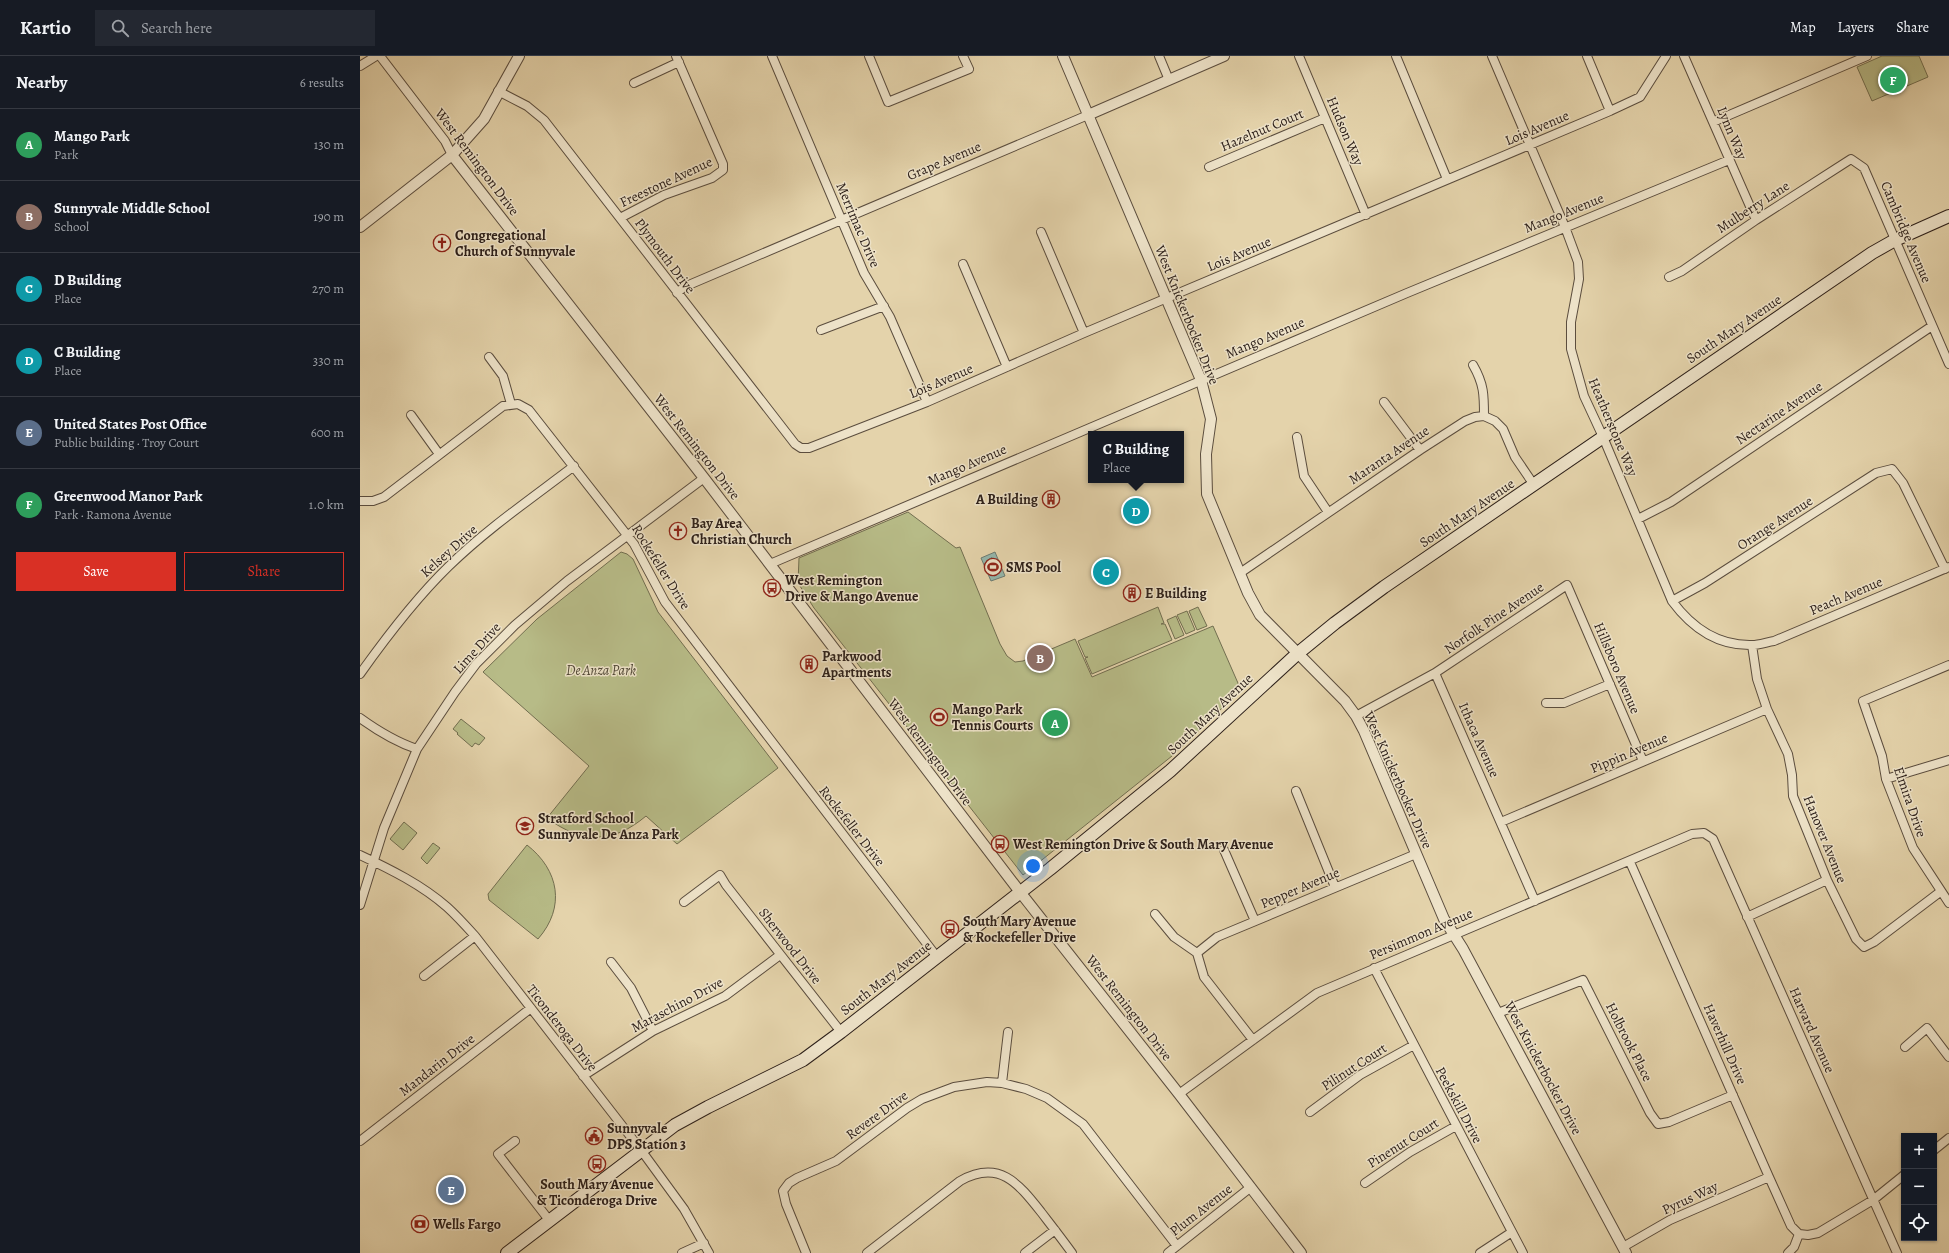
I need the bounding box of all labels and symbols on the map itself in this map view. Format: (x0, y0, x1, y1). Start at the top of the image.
pin: F (1880, 65, 1906, 95)
street label: Hudson Way (1322, 94, 1368, 169)
street label: West Remington Drive (430, 104, 524, 219)
street label: Hazelnut Court (1218, 104, 1307, 156)
street label: Lynn Way (1712, 104, 1752, 163)
street label: Lois Avenue (1502, 106, 1572, 150)
street label: Grape Avenue (904, 137, 984, 185)
street label: Freestone Avenue (617, 152, 715, 212)
street label: Mulberry Lane (1713, 176, 1793, 238)
street label: Cambridge Avenue (1876, 178, 1936, 286)
street label: Merrimac Drive (832, 179, 884, 271)
street label: Mango Avenue (1521, 188, 1607, 238)
street label: Plymouth Drive (630, 214, 700, 298)
place label: Congregational Church of Sunnyvale (455, 226, 576, 261)
street label: Lois Avenue (1204, 232, 1274, 276)
church icon: Congregational Church of Sunnyvale (432, 233, 452, 253)
street label: West Knickerbocker Drive (1150, 242, 1224, 387)
street label: South Mary Avenue (1683, 290, 1785, 368)
street label: Mango Avenue (1222, 313, 1308, 363)
street label: Lois Avenue (906, 359, 976, 403)
street label: Heatherstone Way (1584, 375, 1643, 480)
street label: Nectarine Avenue (1732, 377, 1826, 449)
street label: West Remington Drive (649, 389, 744, 504)
street label: Maranta Avenue (1345, 421, 1433, 489)
street label: Mango Avenue (924, 440, 1010, 490)
street label: South Mary Avenue (1416, 474, 1518, 552)
building icon: A Building (1041, 489, 1061, 509)
place label: A Building (975, 490, 1039, 509)
street label: Orange Avenue (1733, 491, 1817, 555)
pin: D (1123, 496, 1149, 526)
place label: Bay Area Christian Church (691, 514, 792, 549)
street label: Kelsey Drive (416, 520, 482, 582)
street label: Rockefeller Drive (627, 521, 695, 613)
church icon: Bay Area Christian Church (668, 521, 688, 541)
sports icon: SMS Pool (983, 557, 1003, 577)
pin: C (1093, 557, 1119, 587)
place label: SMS Pool (1006, 558, 1061, 577)
place label: West Remington Drive & Mango Avenue (784, 571, 919, 606)
street label: Peach Avenue (1806, 572, 1886, 620)
bus stop icon: West Remington Drive & Mango Avenue (762, 578, 782, 598)
street label: Norfolk Pine Avenue (1440, 578, 1548, 658)
building icon: E Building (1122, 583, 1142, 603)
place label: E Building (1145, 584, 1207, 603)
street label: Lime Drive (449, 618, 505, 678)
street label: Hillsboro Avenue (1589, 619, 1645, 717)
pin: B (1027, 643, 1053, 673)
place label: Parkwood Apartments (821, 647, 892, 682)
building icon: Parkwood Apartments (799, 654, 819, 674)
park label: De Anza Park (566, 661, 636, 680)
street label: South Mary Avenue (1163, 669, 1257, 759)
street label: West Remington Drive (883, 694, 977, 809)
street label: Ithaca Avenue (1454, 699, 1504, 781)
place label: Mango Park Tennis Courts (952, 700, 1033, 735)
sports icon: Mango Park Tennis Courts (929, 707, 949, 727)
street label: West Knickerbocker Drive (1359, 707, 1437, 852)
pin: A (1042, 708, 1068, 738)
street label: Pippin Avenue (1587, 728, 1671, 778)
street label: Elmira Drive (1889, 764, 1931, 840)
street label: Rockefeller Drive (815, 782, 889, 870)
street label: Hanover Avenue (1799, 792, 1851, 886)
place label: Stratford School Sunnyvale De Anza Park (538, 809, 680, 844)
school or university icon: Stratford School Sunnyvale De Anza Park (515, 816, 535, 836)
bus stop icon: West Remington Drive & South Mary Avenue (990, 834, 1010, 854)
place label: West Remington Drive & South Mary Avenue (1012, 835, 1274, 854)
your location (1023, 856, 1043, 876)
street label: Pepper Avenue (1258, 863, 1342, 913)
street label: Sherwood Drive (754, 904, 826, 988)
street label: Persimmon Avenue (1366, 904, 1476, 964)
place label: South Mary Avenue & Rockefeller Drive (963, 912, 1077, 947)
bus stop icon: South Mary Avenue & Rockefeller Drive (940, 919, 960, 939)
street label: South Mary Avenue (836, 936, 936, 1020)
street label: West Remington Drive (1081, 950, 1176, 1065)
street label: Maraschino Drive (628, 973, 726, 1037)
street label: Ticonderoga Drive (522, 981, 602, 1075)
street label: Harvard Avenue (1785, 984, 1839, 1076)
street label: West Knickerbocker Drive (1499, 997, 1586, 1138)
street label: Holbrook Place (1601, 999, 1657, 1085)
street label: Haverhill Drive (1699, 1001, 1751, 1087)
street label: Mandarin Drive (395, 1029, 479, 1101)
street label: Pilinut Court (1318, 1039, 1391, 1095)
street label: Peekskill Drive (1431, 1063, 1487, 1147)
street label: Revere Drive (842, 1086, 912, 1144)
street label: Pinenut Court (1364, 1113, 1443, 1173)
place label: Sunnyvale DPS Station 3 (607, 1119, 686, 1154)
public building icon: Sunnyvale DPS Station 3 (584, 1126, 604, 1146)
bus stop icon: South Mary Avenue & Ticonderoga Drive (587, 1154, 607, 1174)
pin: E (438, 1175, 464, 1205)
place label: South Mary Avenue & Ticonderoga Drive (537, 1175, 658, 1210)
street label: Pyrus Way (1659, 1176, 1722, 1219)
street label: Plum Avenue (1166, 1179, 1236, 1241)
bank icon: Wells Fargo (410, 1214, 430, 1234)
place label: Wells Fargo (432, 1215, 501, 1234)

